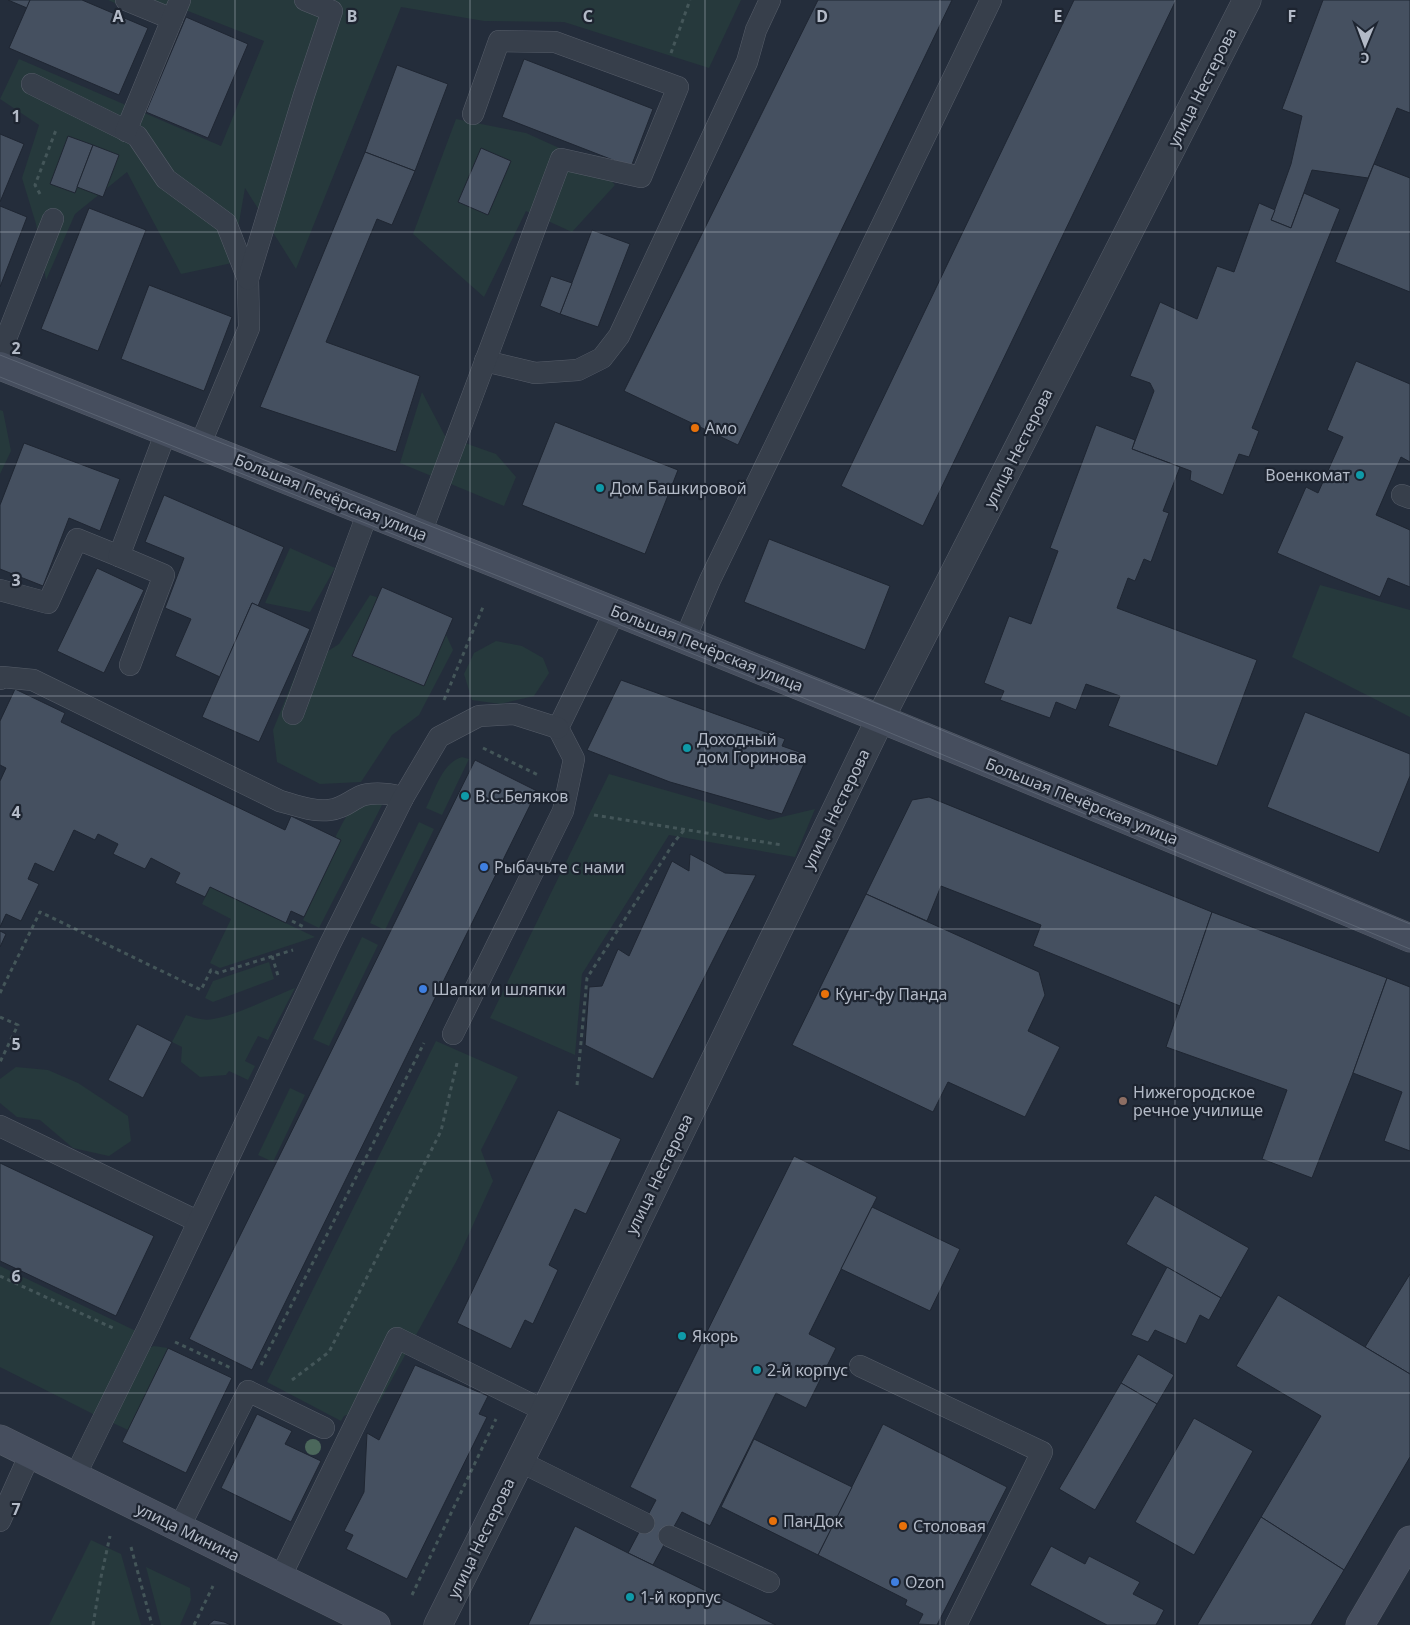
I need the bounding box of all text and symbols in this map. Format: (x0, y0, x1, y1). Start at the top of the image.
text: A (112, 5, 124, 27)
text: B (347, 5, 357, 27)
text: C (583, 5, 593, 27)
text: D (816, 5, 828, 27)
text: E (1054, 5, 1063, 27)
text: F (1288, 5, 1296, 27)
north arrow (1340, 20, 1390, 70)
street label: улица Нестерова (1162, 23, 1242, 151)
text: С (1360, 49, 1369, 68)
text: 1 (11, 105, 21, 127)
text: 2 (11, 337, 21, 359)
street label: улица Нестерова (978, 384, 1058, 512)
place label: Амо (705, 417, 737, 439)
marker: Амо (689, 422, 701, 434)
street label: Большая Печёрская улица (231, 448, 431, 546)
place label: Военкомат (1265, 464, 1351, 486)
marker: Военкомат (1354, 469, 1366, 481)
place label: Дом Башкировой (610, 477, 747, 499)
marker: Дом Башкировой (594, 482, 606, 494)
text: 3 (11, 569, 21, 591)
street label: Большая Печёрская улица (607, 599, 807, 697)
place label: Доходный дом Горинова (697, 728, 807, 768)
marker: Доходный дом Горинова (681, 742, 693, 754)
street label: улица Нестерова (797, 745, 875, 873)
street label: Большая Печёрская улица (982, 752, 1182, 850)
place label: В.С.Беляков (475, 785, 568, 807)
marker: В.С.Беляков (459, 790, 471, 802)
text: 4 (11, 801, 21, 823)
place label: Рыбачьте с нами (494, 856, 625, 878)
marker: Рыбачьте с нами (478, 861, 490, 873)
place label: Шапки и шляпки (433, 978, 566, 1000)
marker: Шапки и шляпки (417, 983, 429, 995)
place label: Кунг-фу Панда (835, 983, 947, 1005)
marker: Кунг-фу Панда (819, 988, 831, 1000)
text: 5 (11, 1033, 21, 1055)
place label: Нижегородское речное училище (1133, 1081, 1263, 1121)
marker: Нижегородское речное училище (1117, 1095, 1129, 1107)
street label: улица Нестерова (620, 1110, 698, 1238)
text: 6 (11, 1265, 21, 1287)
place label: Якорь (692, 1325, 738, 1347)
marker: Якорь (676, 1330, 688, 1342)
place label: 2-й корпус (767, 1359, 848, 1381)
marker: 2-й корпус (751, 1364, 763, 1376)
street label: улица Нестерова (442, 1474, 520, 1602)
street label: улица Минина (133, 1497, 243, 1567)
text: 7 (11, 1498, 21, 1520)
place label: ПанДок (783, 1510, 844, 1532)
marker: ПанДок (767, 1515, 779, 1527)
place label: Столовая (913, 1515, 986, 1537)
marker: Столовая (897, 1520, 909, 1532)
place label: Ozon (905, 1571, 945, 1593)
marker: Ozon (889, 1576, 901, 1588)
place label: 1-й корпус (640, 1586, 721, 1608)
marker: 1-й корпус (624, 1591, 636, 1603)

